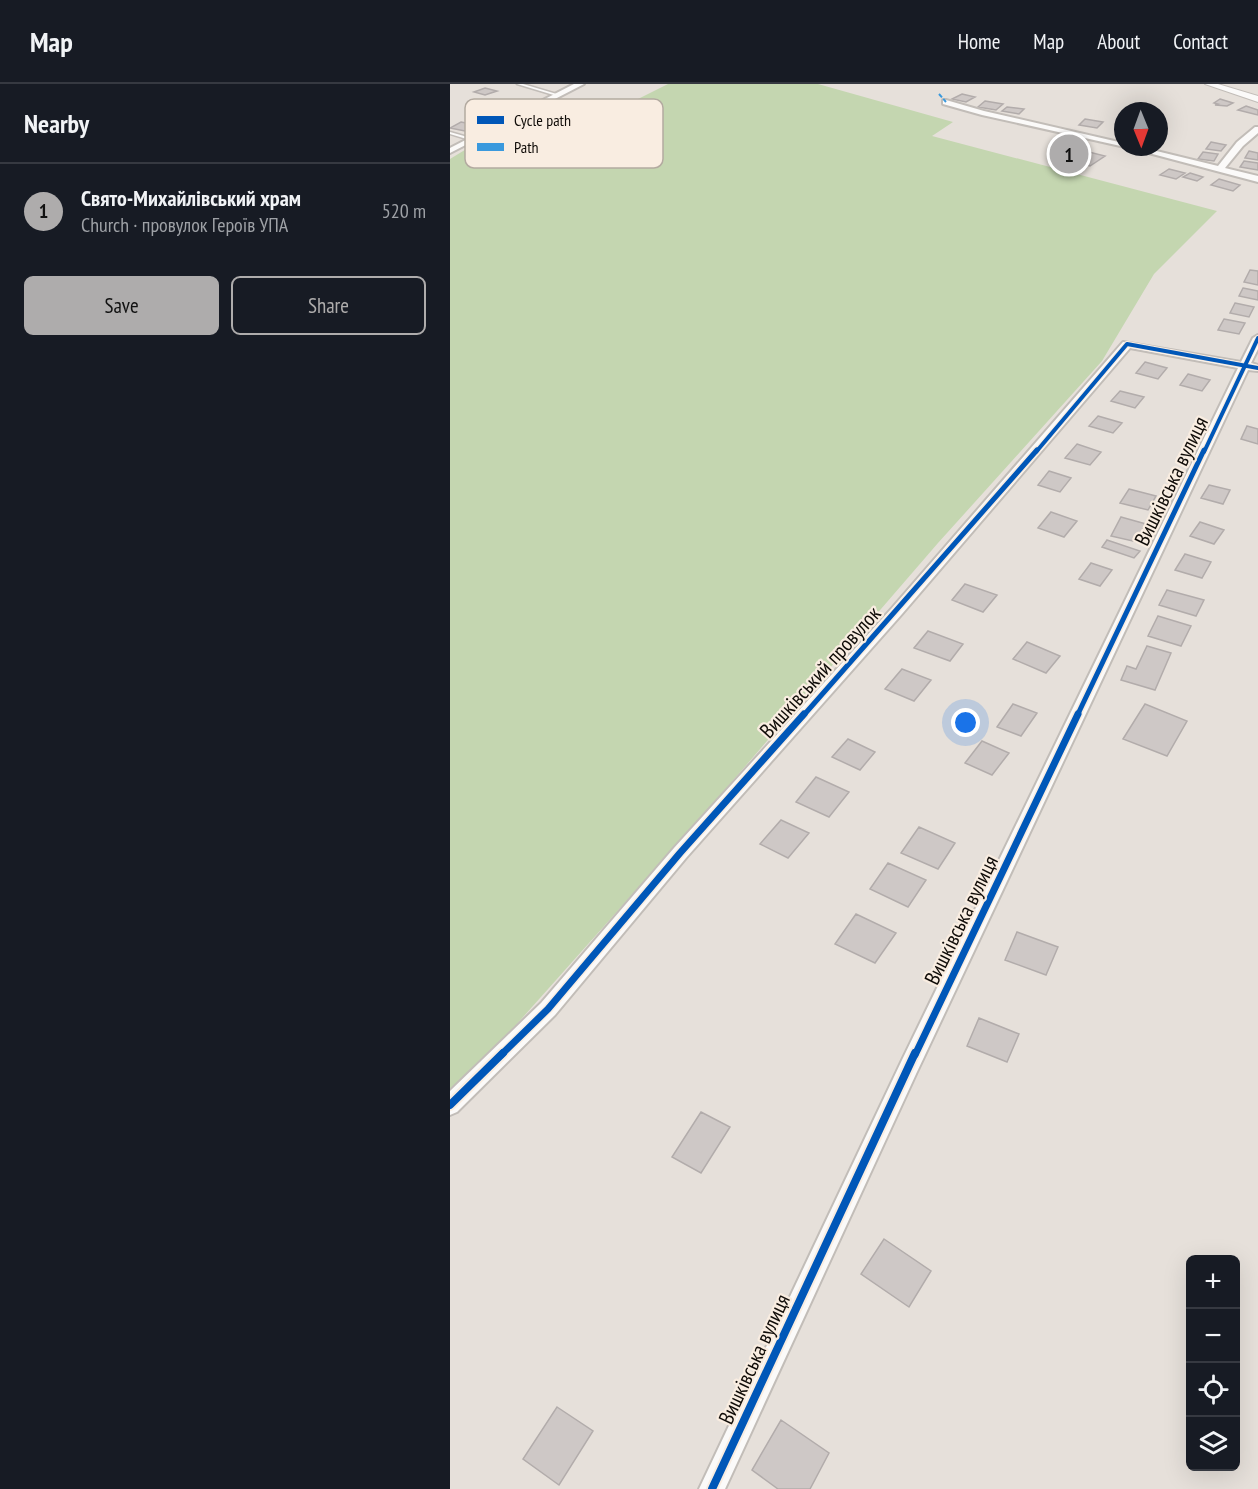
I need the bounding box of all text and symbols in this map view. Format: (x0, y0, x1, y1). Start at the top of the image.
text: Map (30, 23, 73, 60)
text: Home (958, 28, 1000, 55)
text: Map (1033, 28, 1064, 55)
text: About (1097, 28, 1140, 55)
text: Contact (1173, 28, 1228, 55)
legend (465, 99, 663, 168)
north arrow (1114, 102, 1168, 156)
text: Nearby (24, 107, 89, 140)
text: Cycle path (514, 110, 571, 130)
pin: 1 (1050, 132, 1088, 176)
text: Path (514, 137, 539, 157)
text: Свято-Михайлівський храм (81, 184, 301, 212)
text: 1 (39, 198, 48, 224)
text: 520 m (382, 198, 426, 224)
text: Church · провулок Героїв УПА (81, 212, 288, 238)
button: Save (24, 276, 219, 335)
button: Share (231, 276, 426, 335)
street label: Вишківська вулиця (1128, 412, 1214, 550)
street label: Вишківський провулок (754, 600, 886, 744)
your location (951, 708, 980, 737)
street label: Вишківська вулиця (918, 851, 1004, 989)
map controls (1186, 1255, 1240, 1471)
button: + (1186, 1255, 1240, 1309)
street label: Вишківська вулиця (712, 1290, 796, 1428)
button: − (1186, 1309, 1240, 1363)
button: locate (1186, 1363, 1240, 1417)
button: layers (1186, 1417, 1240, 1471)

